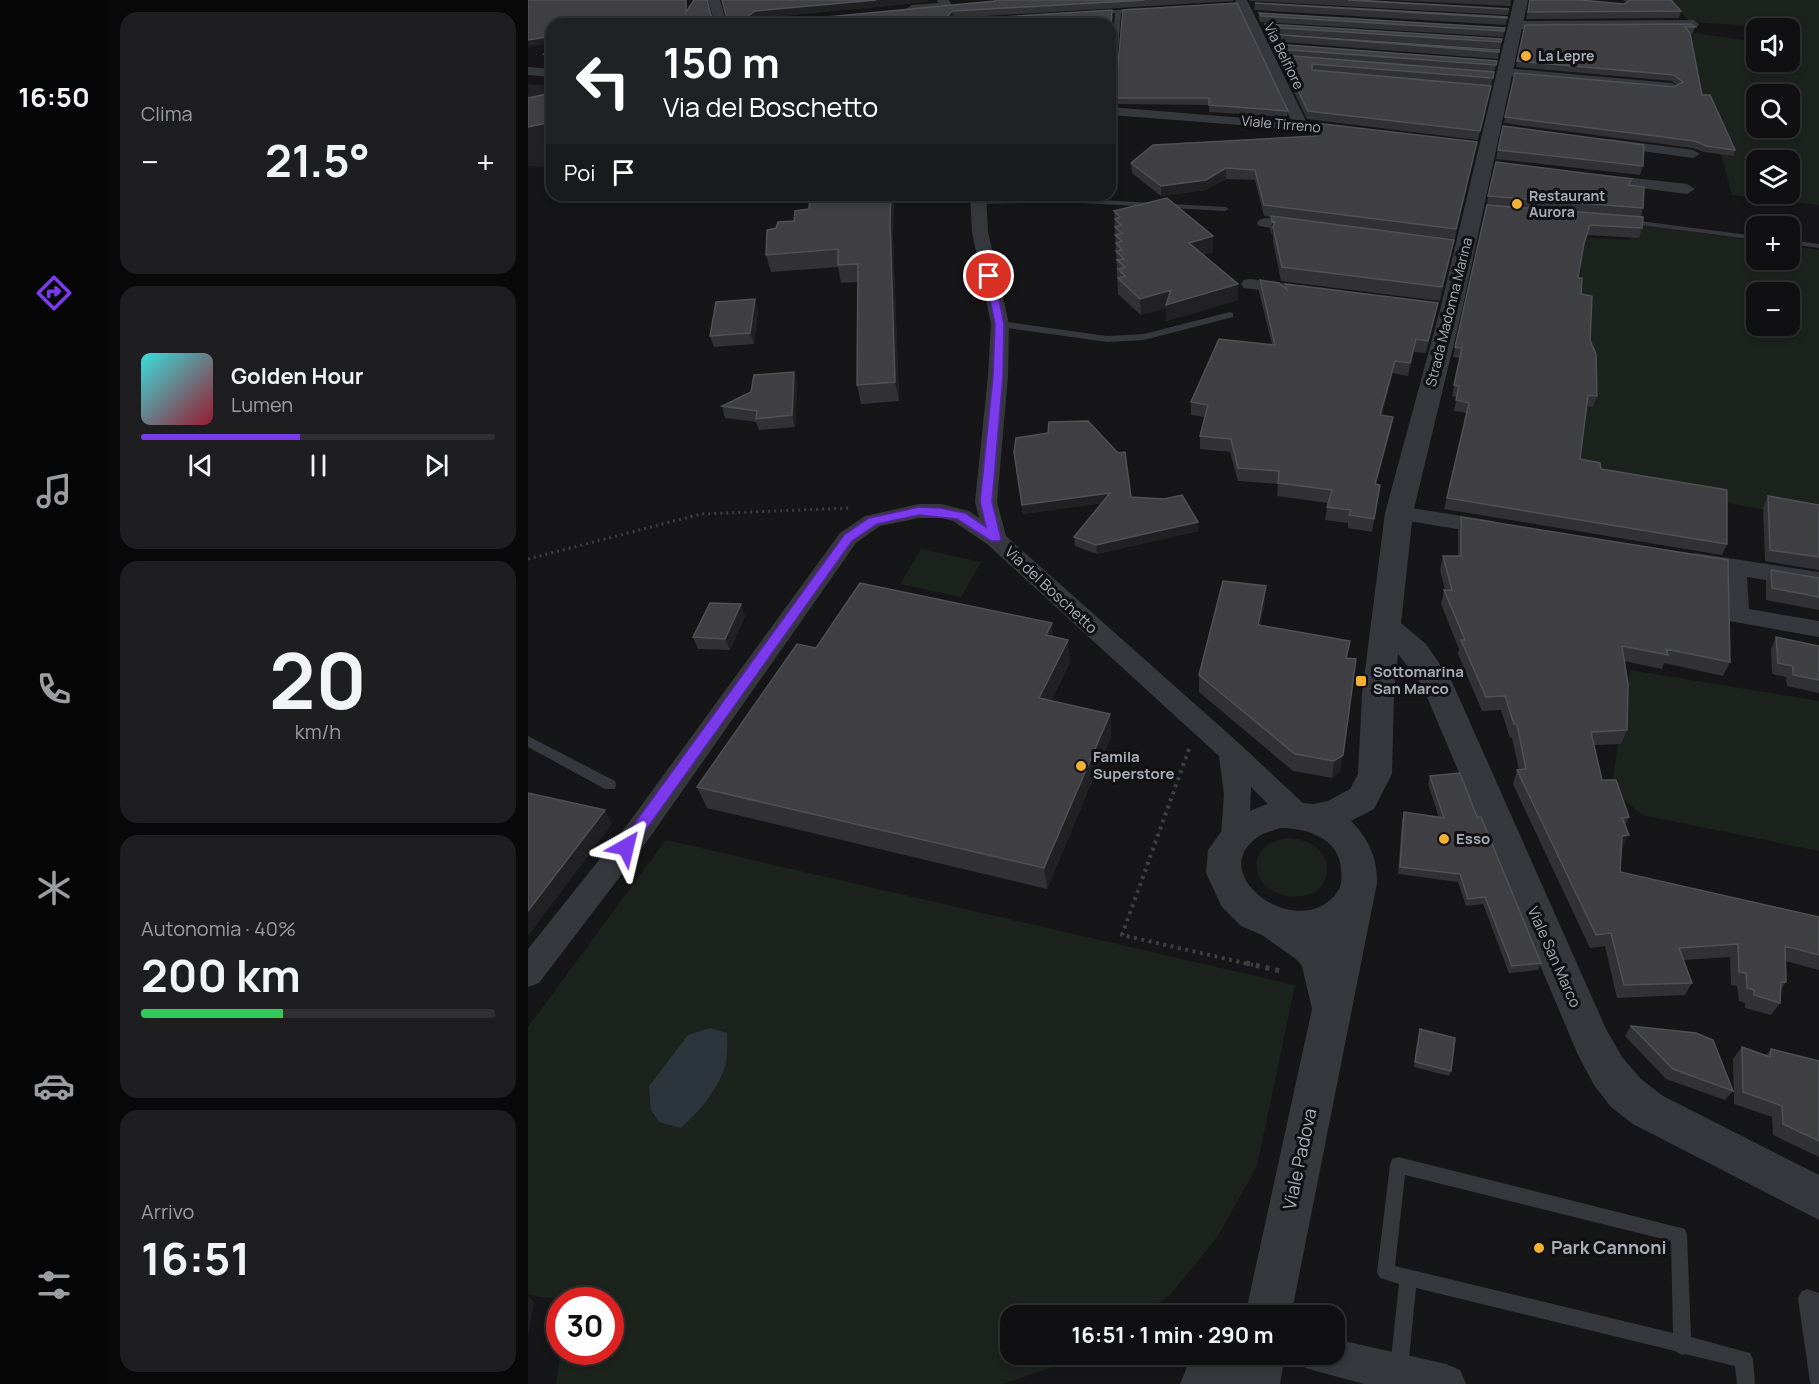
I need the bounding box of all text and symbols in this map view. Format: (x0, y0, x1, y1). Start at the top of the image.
map controls (1746, 18, 1800, 336)
button: sound (1746, 18, 1800, 72)
street label: Via Belfiore (1260, 19, 1309, 92)
text: 150 m (663, 33, 780, 91)
icon: left (564, 42, 642, 120)
place label: La Lepre (1538, 46, 1595, 65)
marker: La Lepre (1519, 49, 1533, 63)
text: 16:50 (18, 78, 90, 115)
button: search (1746, 84, 1800, 138)
text: Via del Boschetto (663, 88, 878, 125)
text: Clima (141, 100, 193, 127)
street label: Viale Tirreno (1241, 111, 1322, 136)
text: 21.5° (265, 129, 370, 191)
text: − (141, 139, 159, 184)
text: + (476, 139, 495, 184)
button: layers (1746, 150, 1800, 204)
icon: arrive (607, 156, 640, 189)
text: Poi (564, 158, 595, 188)
place label: Restaurant Aurora (1529, 186, 1605, 221)
marker: Restaurant Aurora (1510, 197, 1524, 211)
button: + (1746, 216, 1800, 270)
street label: Strada Madonna Marina (1421, 235, 1476, 388)
pin (963, 250, 1014, 301)
icon: arrive (972, 259, 1005, 292)
icon: directions (33, 272, 75, 314)
button: − (1746, 282, 1800, 336)
text: Golden Hour (231, 361, 364, 391)
text: Lumen (231, 391, 293, 418)
icon: previous (184, 449, 217, 482)
icon: pause (302, 449, 335, 482)
icon: next (420, 449, 453, 482)
icon: music (33, 470, 75, 512)
street label: Via del Boschetto (1000, 541, 1102, 638)
text: 20 (269, 626, 367, 732)
place label: Sottomarina San Marco (1373, 661, 1464, 699)
icon: phone (33, 668, 75, 710)
marker: Sottomarina San Marco (1354, 674, 1368, 688)
text: km/h (295, 718, 341, 745)
place label: Famila Superstore (1093, 746, 1175, 784)
marker: Famila Superstore (1074, 759, 1088, 773)
position arrow (594, 815, 658, 879)
place label: Esso (1456, 828, 1490, 849)
marker: Esso (1437, 832, 1451, 846)
icon: climate (33, 867, 75, 909)
street label: Viale San Marco (1523, 903, 1586, 1011)
text: Autonomia · 40% (141, 915, 296, 942)
text: 200 km (141, 944, 301, 1006)
icon: car (33, 1065, 75, 1107)
street label: Viale Padova (1277, 1106, 1321, 1212)
text: Arrivo (141, 1198, 194, 1225)
text: 16:51 (141, 1227, 250, 1289)
place label: Park Cannoni (1551, 1235, 1667, 1259)
marker: Park Cannoni (1532, 1241, 1546, 1255)
icon: filters (33, 1264, 75, 1306)
speed limit sign: 30 (546, 1287, 624, 1365)
text: 16:51 · 1 min · 290 m (1072, 1320, 1273, 1350)

